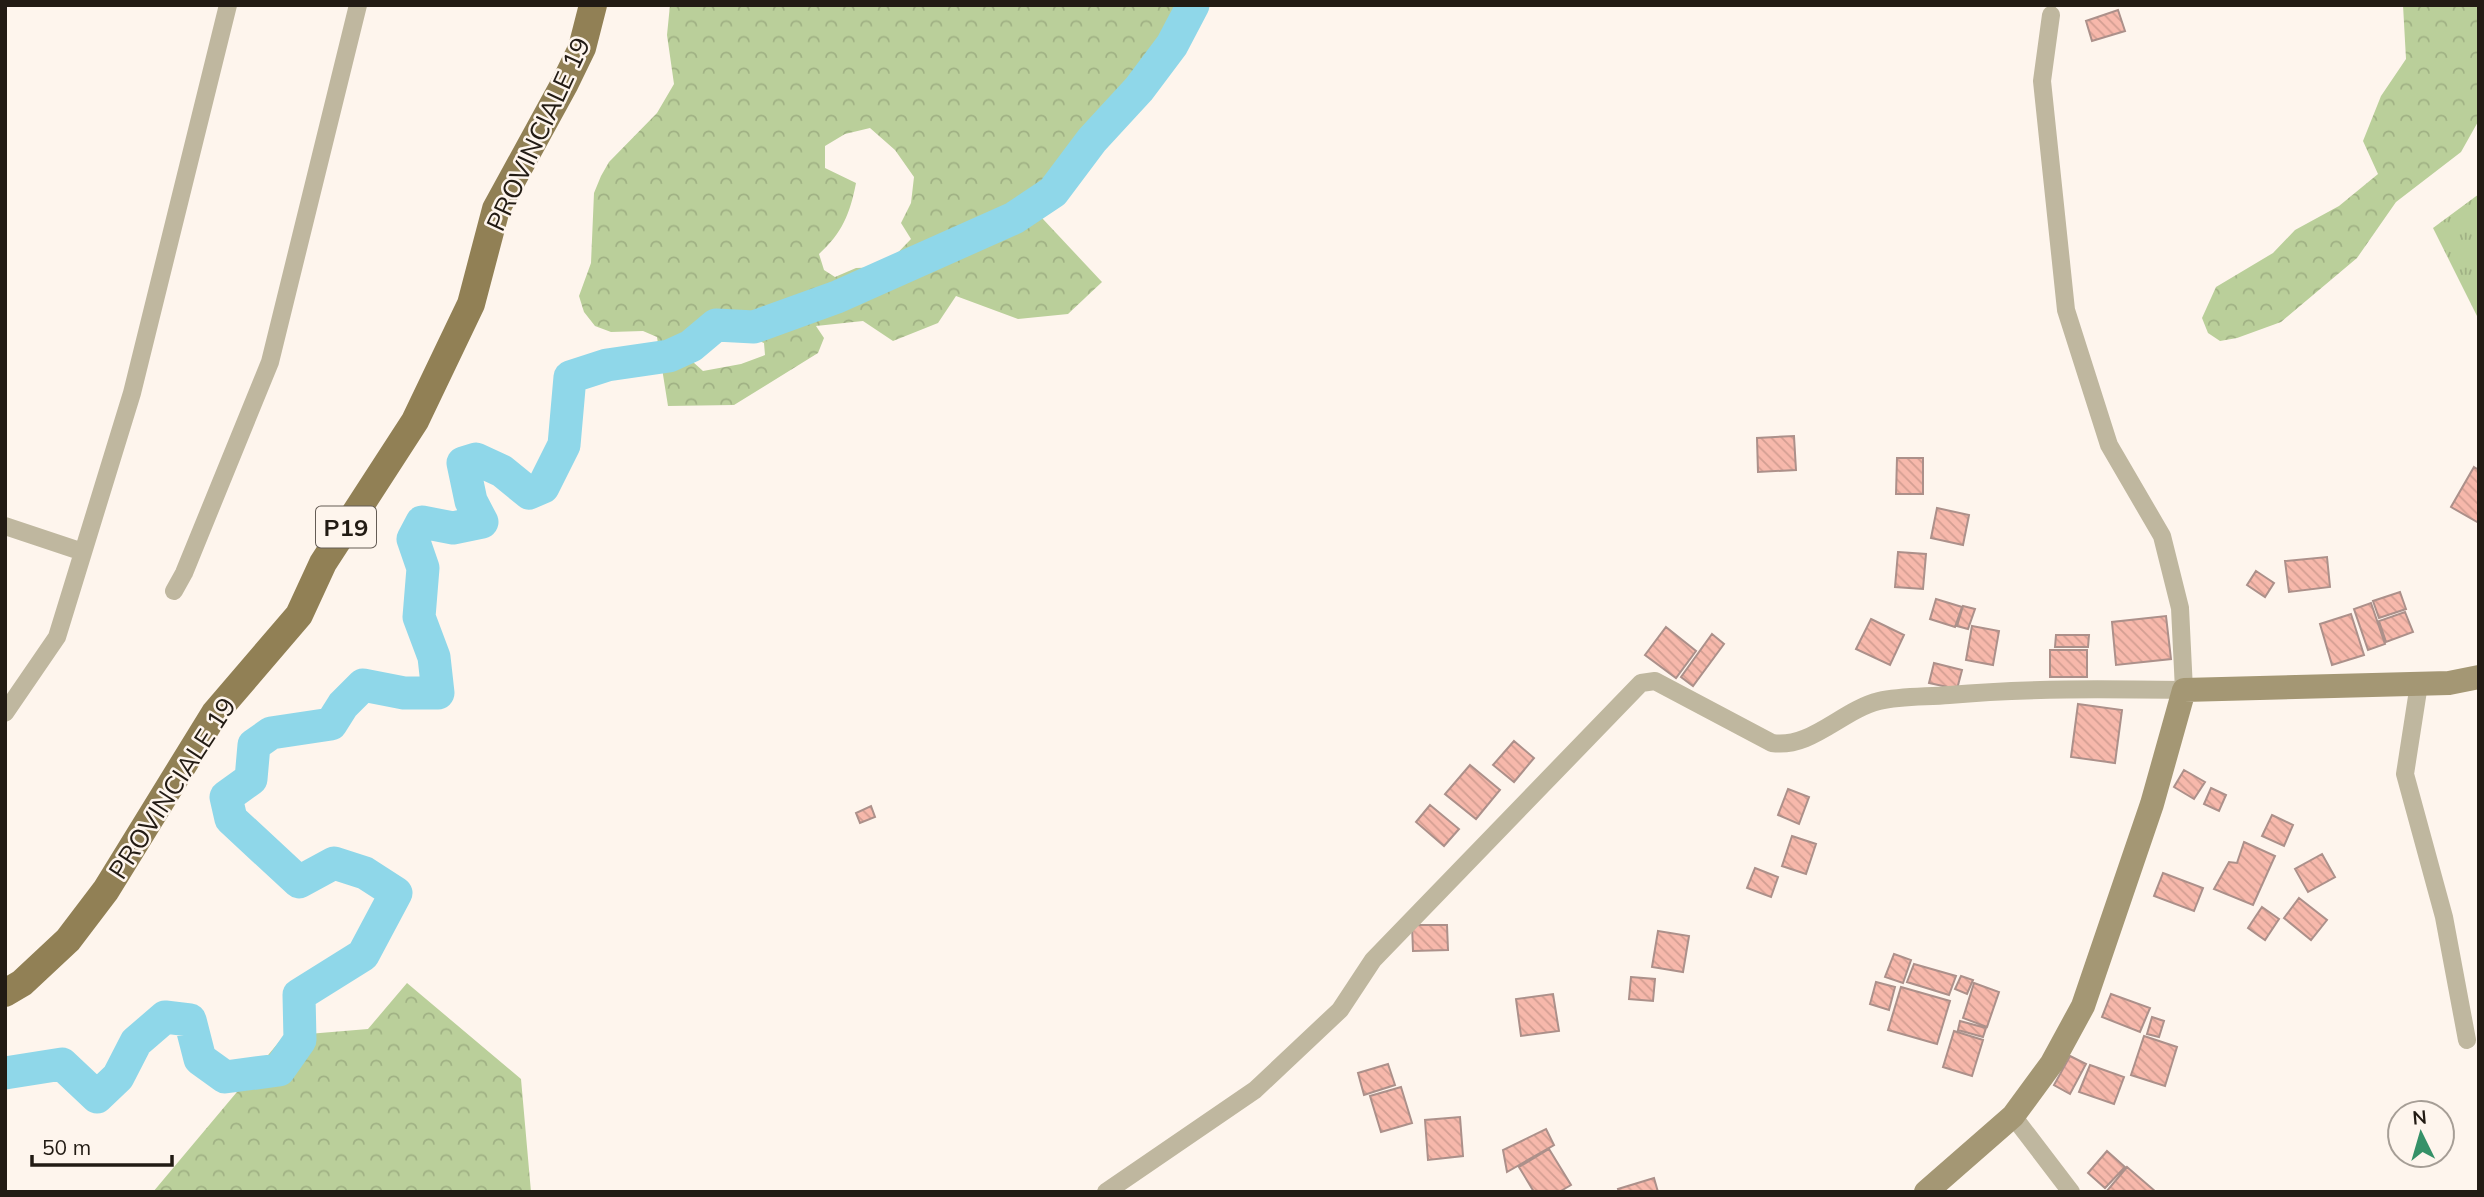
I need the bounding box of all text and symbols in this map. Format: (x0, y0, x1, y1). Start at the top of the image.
street label: PROVINCIALE 19 (479, 32, 597, 236)
road number: P19 (316, 506, 376, 548)
street label: PROVINCIALE 19 (101, 691, 243, 885)
north arrow (2386, 1099, 2456, 1169)
text: N (2411, 1104, 2428, 1130)
scale bar (32, 1124, 172, 1168)
text: 50 m (42, 1134, 91, 1160)

